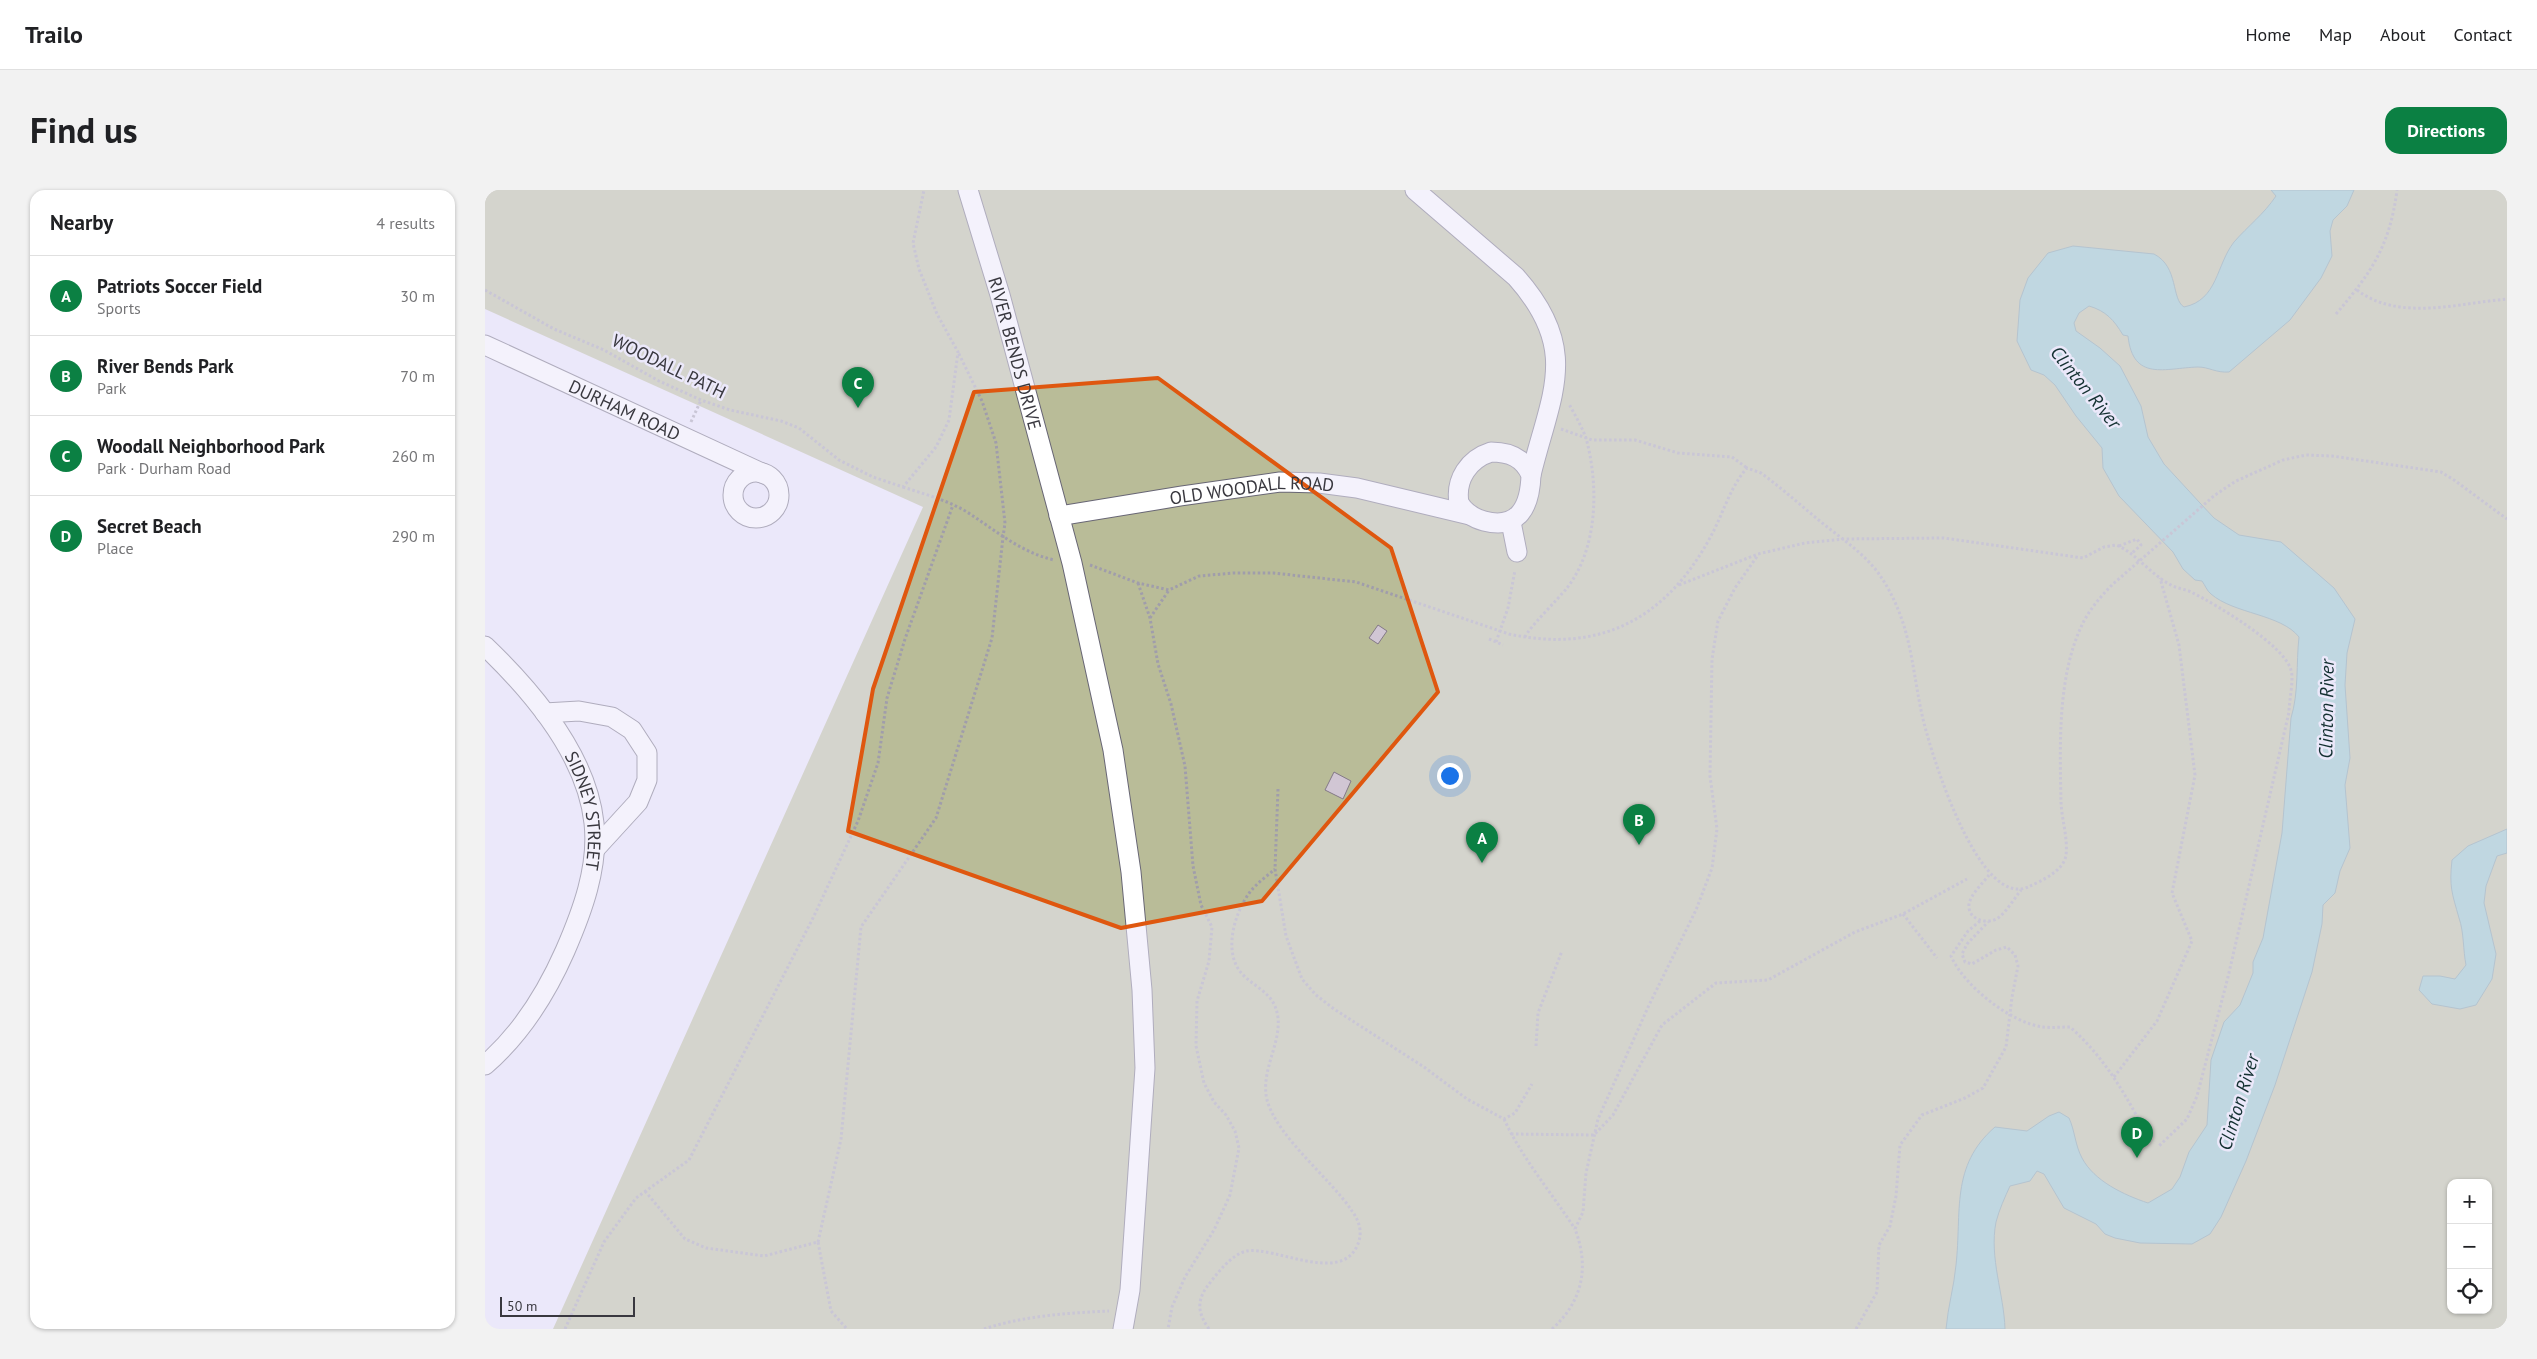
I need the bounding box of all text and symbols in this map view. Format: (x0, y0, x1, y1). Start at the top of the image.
text: Trailo (25, 19, 83, 50)
text: Home (2245, 23, 2291, 46)
text: Map (2319, 23, 2352, 46)
text: About (2380, 23, 2426, 46)
text: Contact (2454, 23, 2512, 46)
text: Find us (30, 107, 138, 153)
button: Directions (2385, 107, 2507, 154)
text: Nearby (50, 209, 113, 236)
text: 4 results (376, 213, 435, 233)
text: Patriots Soccer Field (97, 274, 262, 298)
street label: RIVER BENDS DRIVE (984, 274, 1047, 432)
text: A (61, 286, 71, 306)
text: 30 m (400, 286, 435, 306)
text: Sports (97, 298, 141, 318)
street label: WOODALL PATH (608, 328, 730, 404)
water label: Clinton River (2045, 341, 2128, 435)
text: River Bends Park (97, 354, 234, 378)
text: B (61, 366, 71, 386)
text: 70 m (400, 366, 435, 386)
pin: C (842, 367, 874, 408)
street label: DURHAM ROAD (565, 374, 684, 445)
text: Park (97, 378, 126, 398)
text: Woodall Neighborhood Park (97, 434, 325, 458)
text: C (62, 446, 70, 466)
text: 260 m (392, 446, 435, 466)
text: Park · Durham Road (97, 458, 231, 478)
street label: OLD WOODALL ROAD (1168, 470, 1336, 509)
text: Secret Beach (97, 514, 202, 538)
text: D (61, 526, 71, 546)
text: 290 m (392, 526, 435, 546)
text: Place (97, 538, 134, 558)
water label: Clinton River (2313, 657, 2339, 759)
street label: SIDNEY STREET (560, 747, 606, 872)
your location (1437, 763, 1463, 789)
pin: B (1623, 804, 1655, 845)
pin: A (1466, 822, 1498, 863)
water label: Clinton River (2212, 1049, 2265, 1153)
pin: D (2121, 1117, 2153, 1158)
map controls (2447, 1179, 2492, 1314)
button: + (2447, 1179, 2492, 1224)
button: − (2447, 1224, 2492, 1269)
button: locate (2447, 1269, 2492, 1314)
scale bar (500, 1294, 635, 1317)
text: 50 m (507, 1297, 537, 1315)

